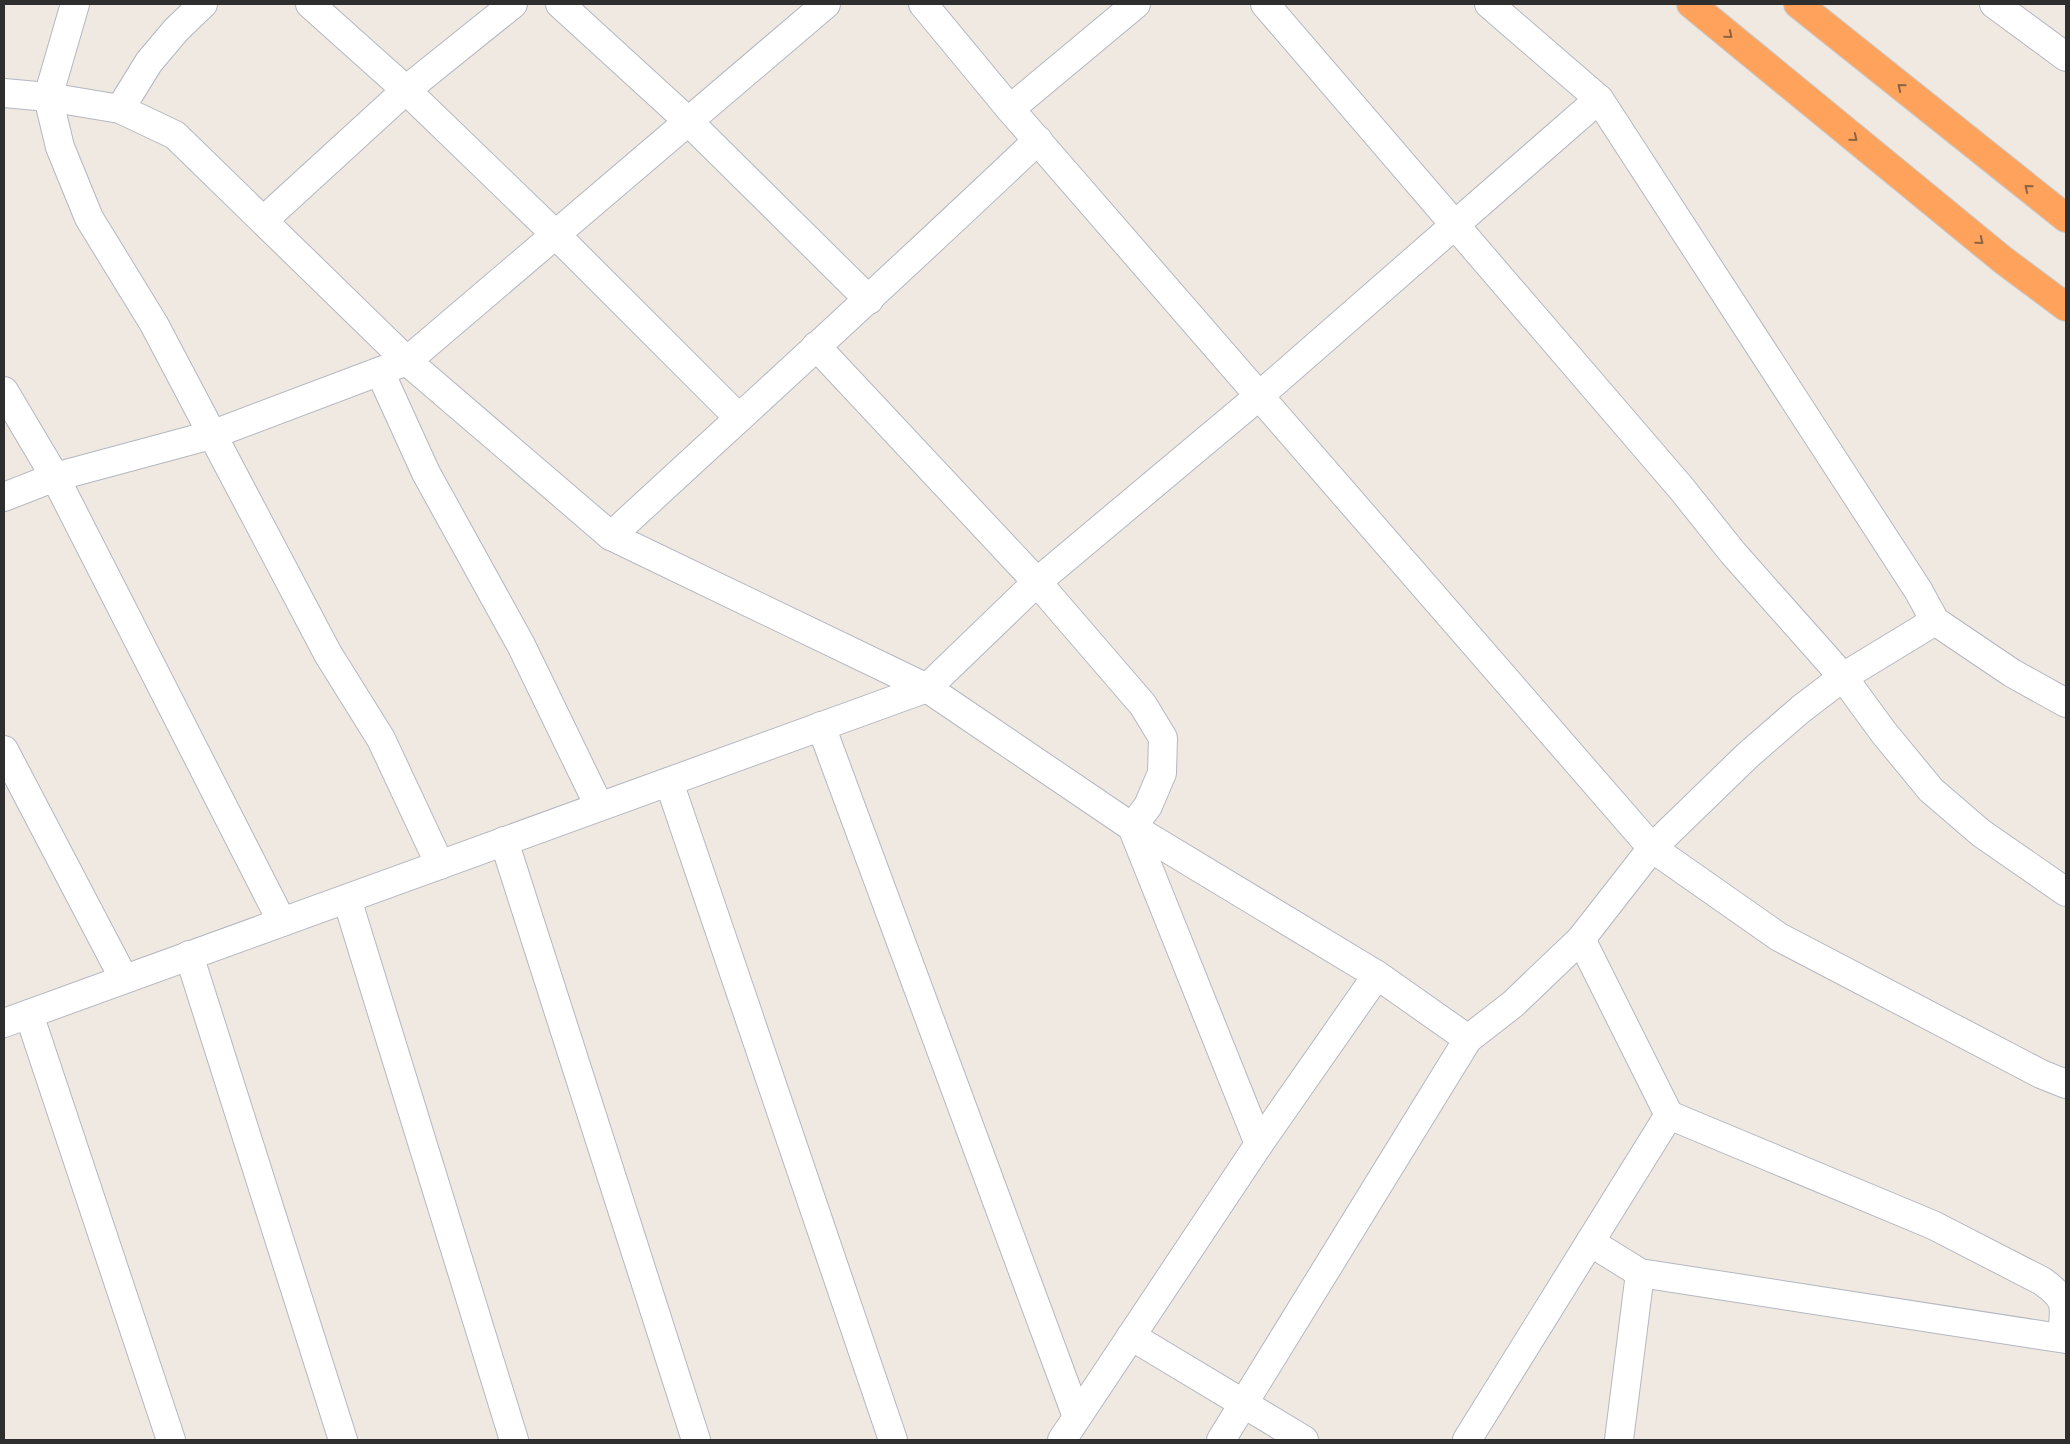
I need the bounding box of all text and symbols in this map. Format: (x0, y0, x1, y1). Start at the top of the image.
one-way arrow (1723, 29, 1732, 37)
one-way arrow (1898, 84, 1907, 92)
one-way arrow (1849, 132, 1858, 141)
one-way arrow (2025, 186, 2034, 194)
one-way arrow (1974, 235, 1983, 243)

